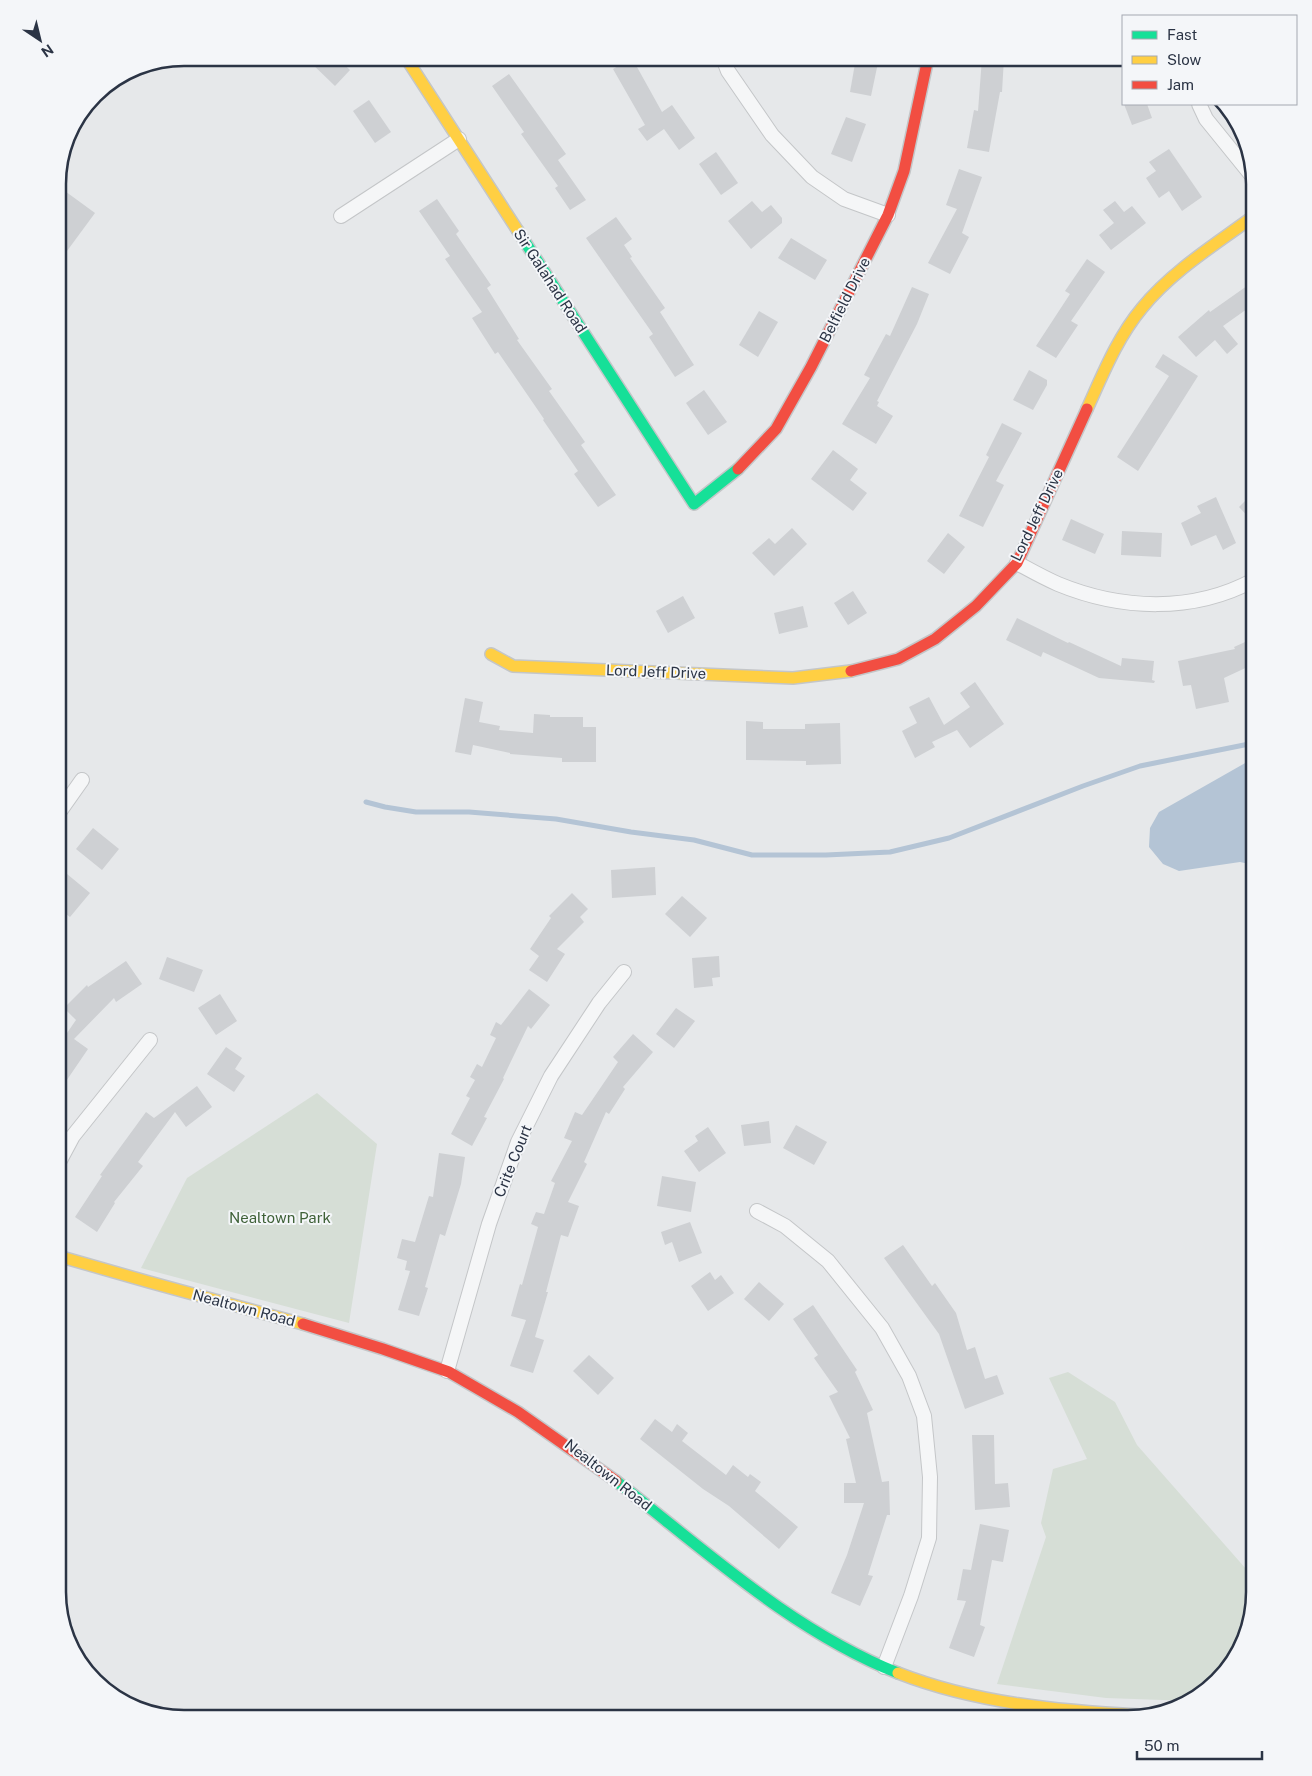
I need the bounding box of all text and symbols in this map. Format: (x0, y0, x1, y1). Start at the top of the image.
north arrow (15, 15, 65, 65)
legend (1122, 15, 1297, 105)
text: Fast (1167, 26, 1197, 43)
text: N (38, 41, 57, 60)
text: Slow (1167, 51, 1202, 68)
text: Jam (1167, 76, 1194, 93)
street label: Sir Galahad Road (510, 226, 590, 336)
street label: Belfield Drive (816, 254, 873, 345)
street label: Lord Jeff Drive (1007, 466, 1066, 564)
street label: Lord Jeff Drive (606, 661, 706, 682)
street label: Crite Court (490, 1122, 535, 1200)
park label: Nealtown Park (229, 1209, 331, 1226)
street label: Nealtown Road (191, 1286, 297, 1329)
street label: Nealtown Road (562, 1435, 655, 1514)
scale bar (1137, 1728, 1262, 1760)
text: 50 m (1144, 1737, 1179, 1754)

